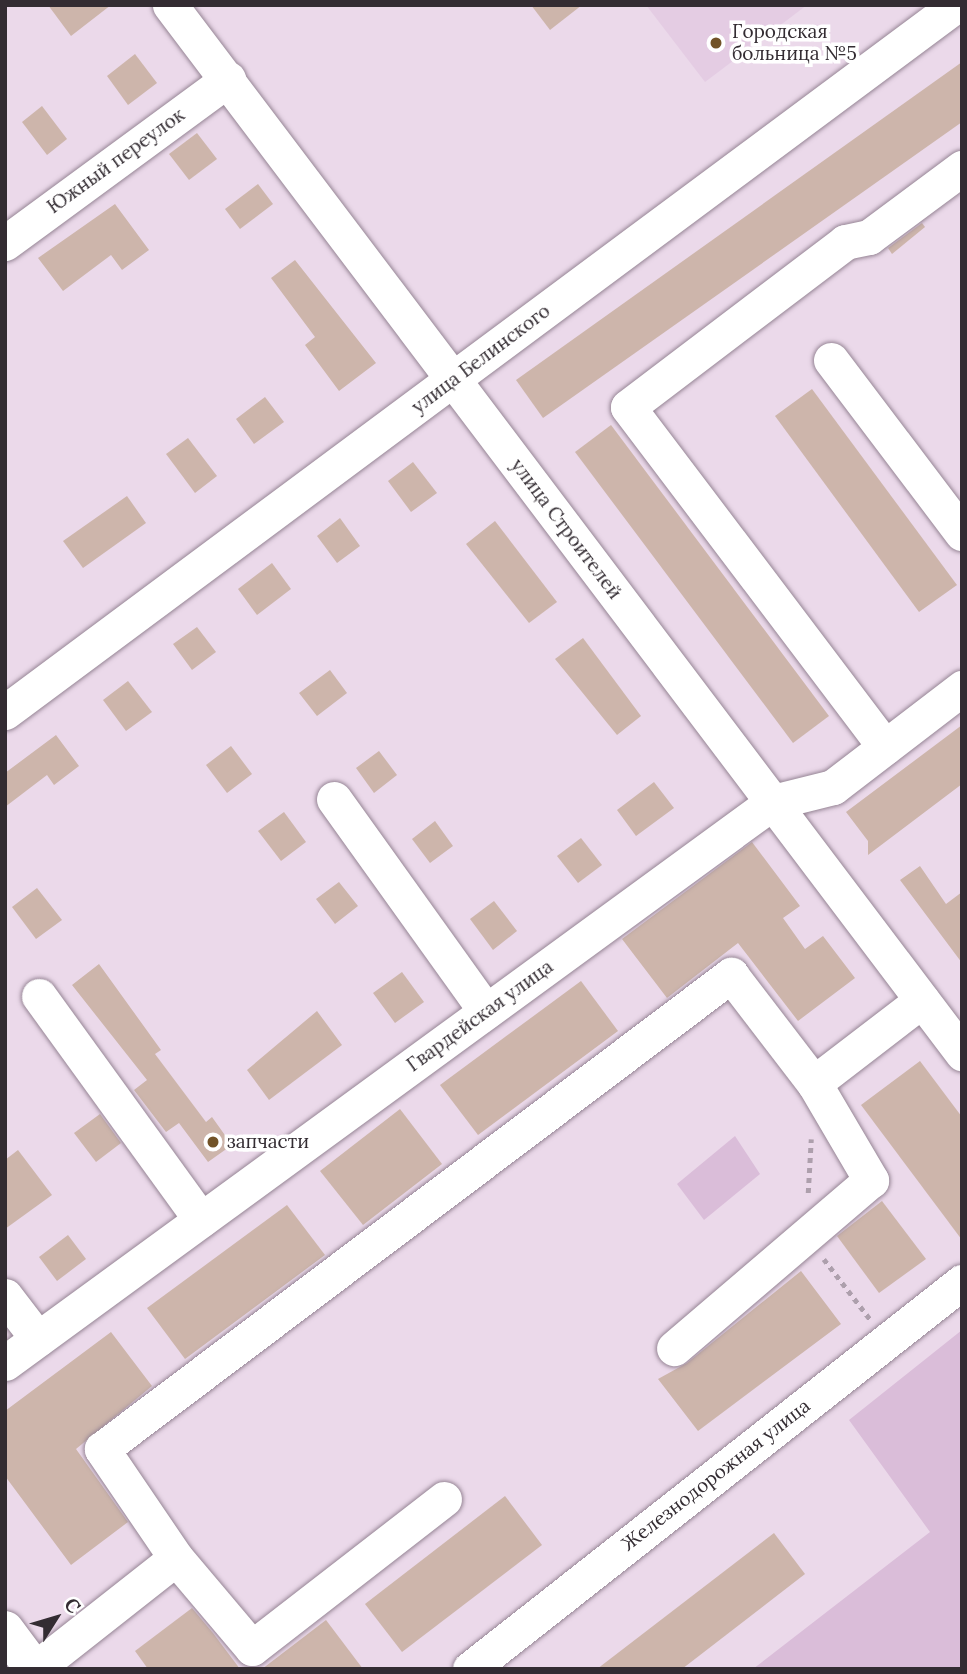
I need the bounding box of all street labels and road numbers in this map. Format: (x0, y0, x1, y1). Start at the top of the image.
street label: Южный переулок (43, 104, 189, 218)
street label: улица Белинского (407, 300, 555, 418)
street label: улица Строителей (506, 454, 626, 604)
street label: Гвардейская улица (403, 955, 557, 1077)
street label: Железнодорожная улица (617, 1394, 815, 1556)

